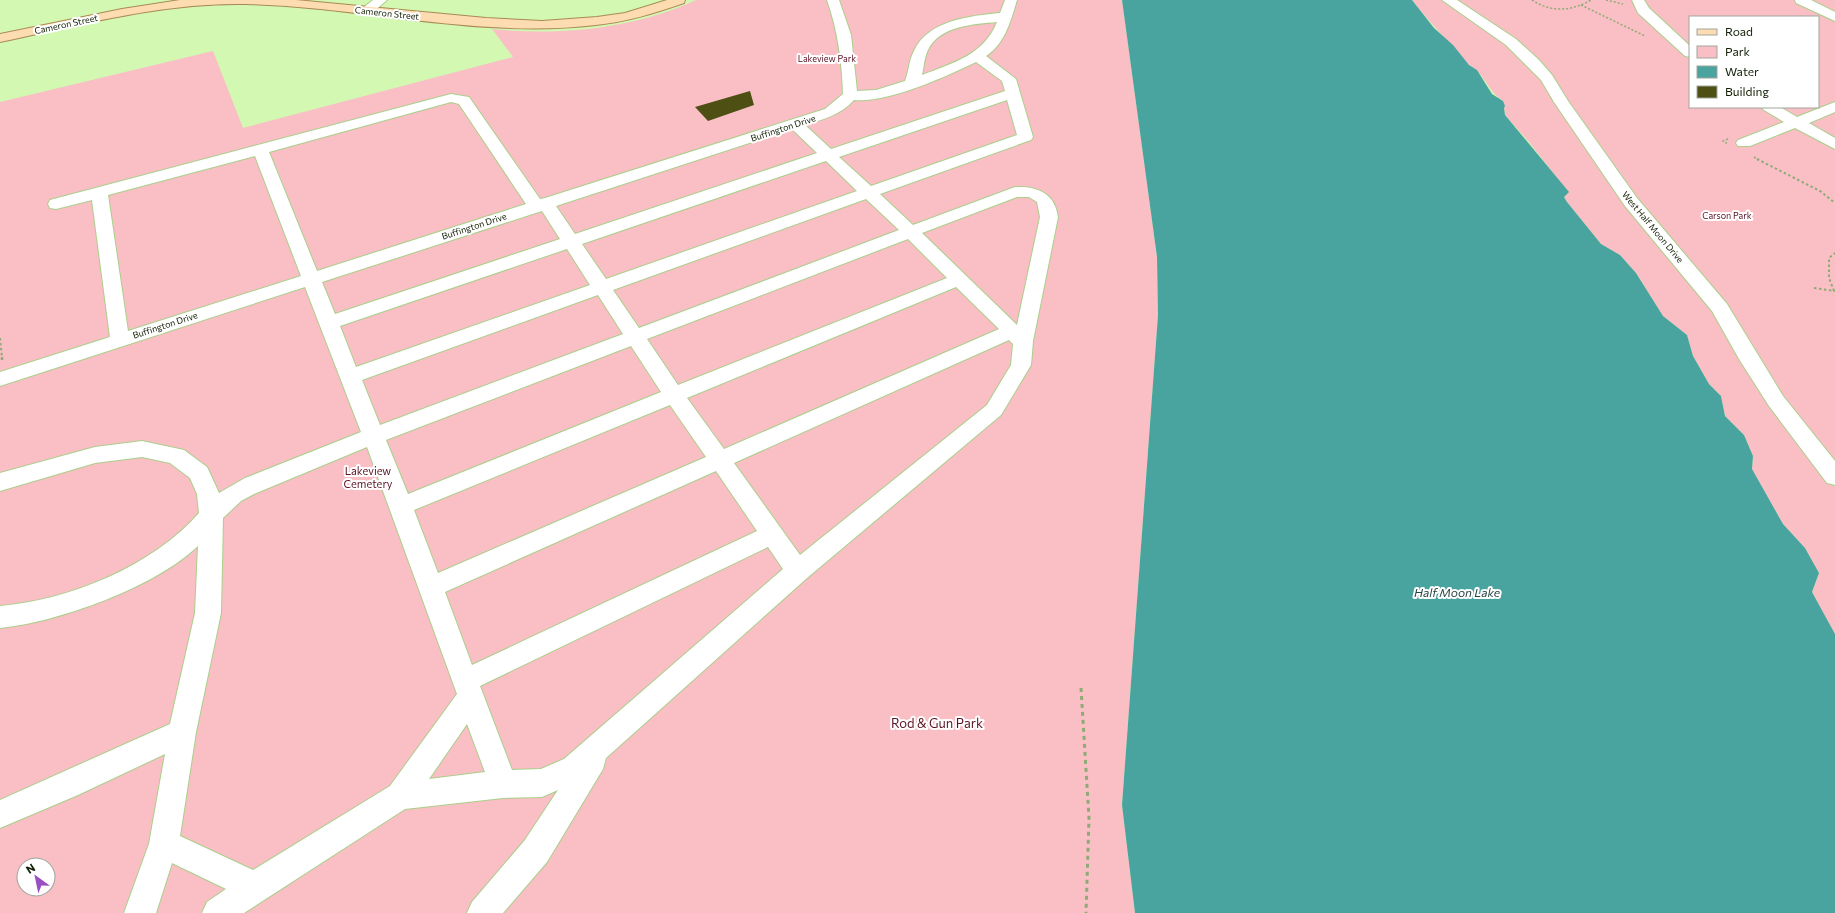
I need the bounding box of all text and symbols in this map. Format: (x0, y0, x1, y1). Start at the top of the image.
street label: Cameron Street (354, 4, 420, 22)
street label: Cameron Street (33, 12, 99, 36)
legend (1689, 16, 1819, 108)
text: Road (1725, 24, 1753, 38)
text: Park (1725, 44, 1751, 58)
park label: Lakeview Park (798, 53, 856, 64)
text: Water (1725, 64, 1759, 78)
text: Building (1725, 84, 1769, 98)
street label: Buffington Drive (749, 112, 817, 144)
street label: West Half Moon Drive (1620, 189, 1686, 265)
street label: Buffington Drive (440, 210, 508, 242)
park label: Carson Park (1702, 210, 1752, 221)
street label: Buffington Drive (131, 309, 199, 341)
park label: Lakeview Cemetery (344, 464, 393, 490)
water label: Half Moon Lake (1414, 585, 1501, 599)
park label: Rod & Gun Park (891, 715, 983, 731)
north arrow (16, 857, 56, 897)
text: N (23, 860, 37, 876)

